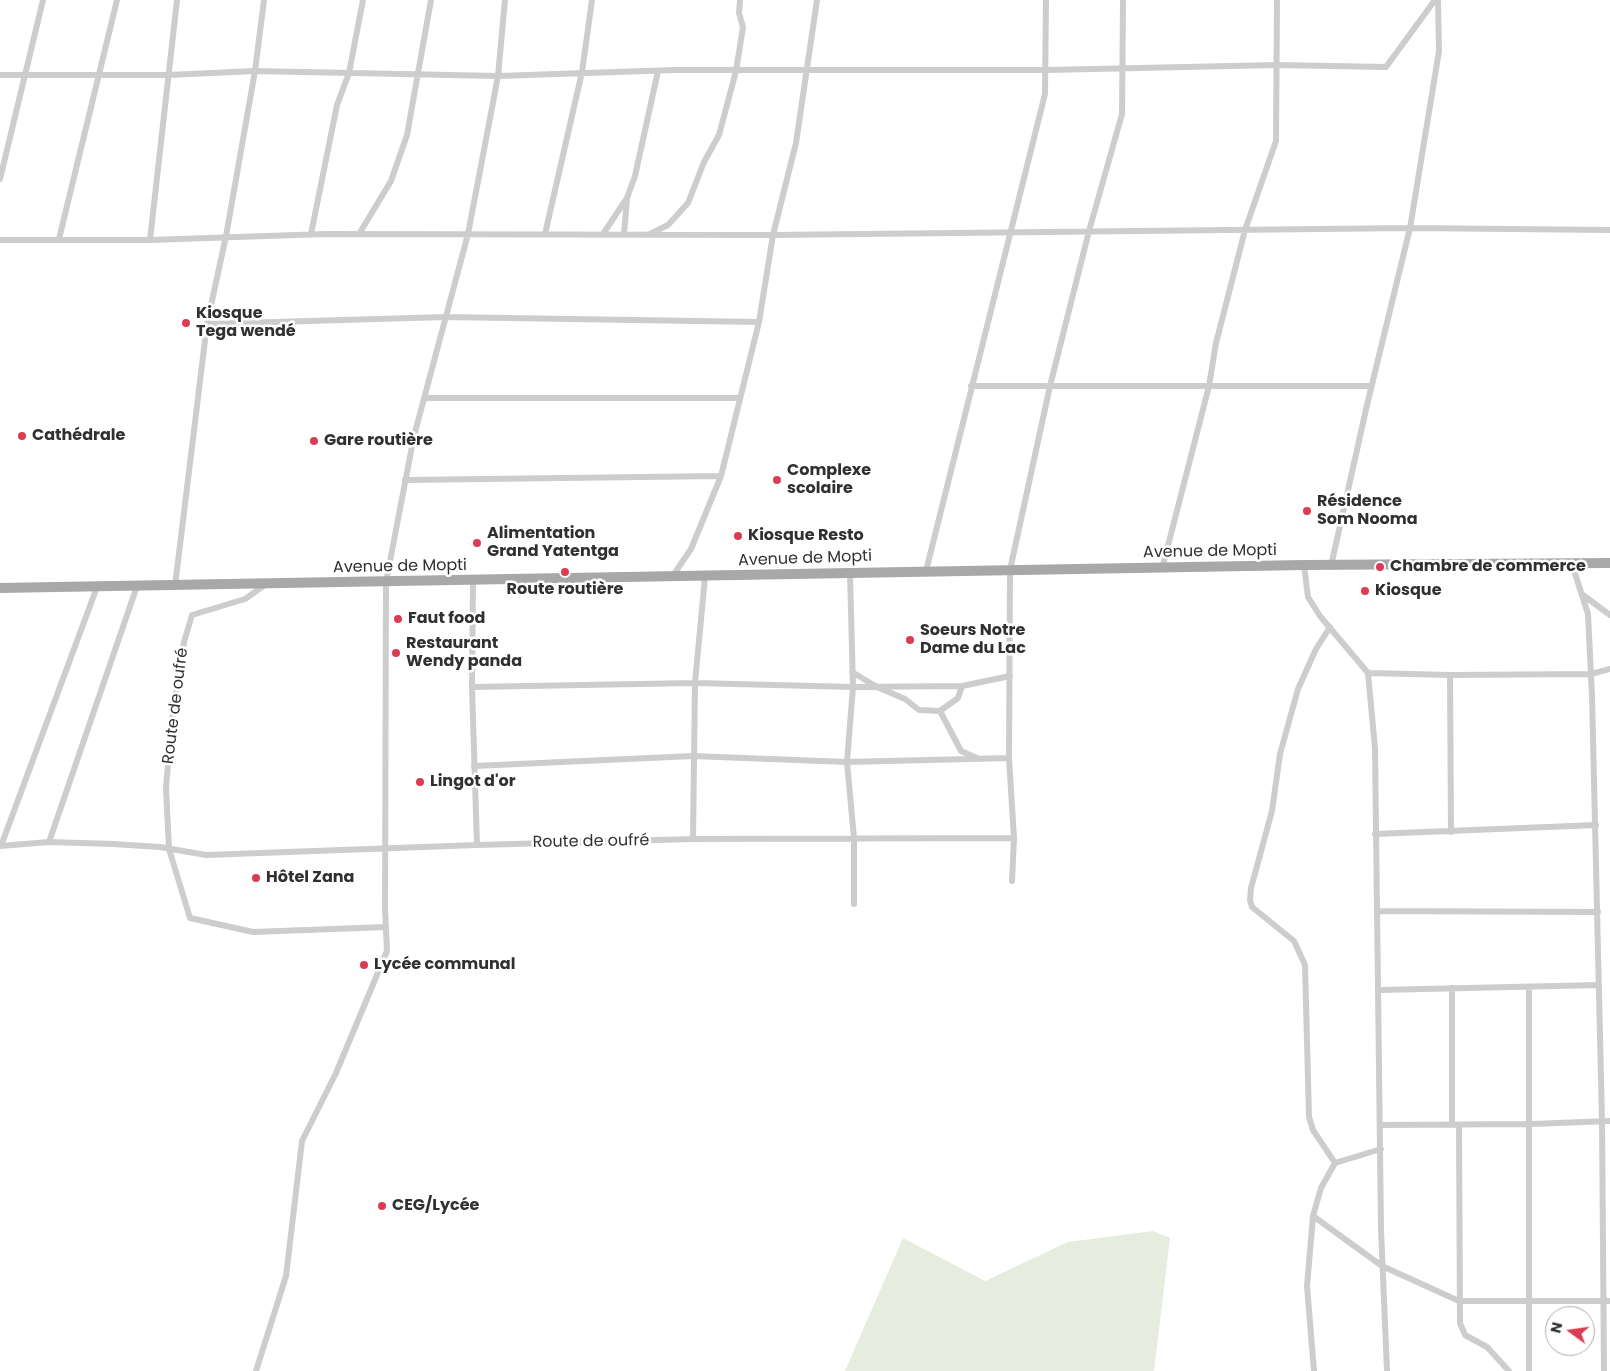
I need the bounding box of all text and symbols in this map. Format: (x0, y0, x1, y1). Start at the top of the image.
place label: Kiosque Tega wendé (196, 304, 296, 342)
marker: Kiosque Tega wendé (180, 317, 192, 329)
place label: Cathédrale (32, 426, 125, 446)
marker: Cathédrale (16, 430, 28, 442)
place label: Gare routière (324, 431, 433, 451)
marker: Gare routière (308, 435, 320, 447)
place label: Complexe scolaire (787, 461, 871, 499)
marker: Complexe scolaire (771, 474, 783, 486)
place label: Résidence Som Nooma (1317, 492, 1418, 530)
marker: Résidence Som Nooma (1301, 505, 1313, 517)
place label: Alimentation Grand Yatentga (487, 524, 619, 562)
place label: Kiosque Resto (748, 526, 864, 546)
marker: Kiosque Resto (732, 530, 744, 542)
marker: Alimentation Grand Yatentga (471, 537, 483, 549)
street label: Avenue de Mopti (1143, 541, 1277, 563)
street label: Avenue de Mopti (738, 547, 872, 571)
street label: Avenue de Mopti (333, 556, 467, 578)
place label: Chambre de commerce (1390, 557, 1586, 577)
marker: Chambre de commerce (1374, 561, 1386, 573)
marker: Route routière (559, 566, 571, 578)
place label: Route routière (507, 580, 623, 600)
place label: Kiosque (1375, 581, 1441, 601)
marker: Kiosque (1359, 585, 1371, 597)
place label: Faut food (408, 609, 485, 629)
marker: Faut food (392, 613, 404, 625)
place label: Soeurs Notre Dame du Lac (920, 621, 1026, 659)
place label: Restaurant Wendy panda (406, 634, 522, 672)
marker: Soeurs Notre Dame du Lac (904, 634, 916, 646)
street label: Route de oufré (159, 647, 193, 765)
marker: Restaurant Wendy panda (390, 647, 402, 659)
place label: Lingot d'or (430, 772, 516, 792)
marker: Lingot d'or (414, 776, 426, 788)
street label: Route de oufré (532, 831, 650, 853)
place label: Hôtel Zana (266, 868, 354, 888)
marker: Hôtel Zana (250, 872, 262, 884)
place label: Lycée communal (374, 955, 515, 975)
marker: Lycée communal (358, 959, 370, 971)
place label: CEG/Lycée (392, 1196, 479, 1216)
marker: CEG/Lycée (376, 1200, 388, 1212)
north arrow (1545, 1306, 1595, 1356)
text: N (1545, 1320, 1567, 1335)

